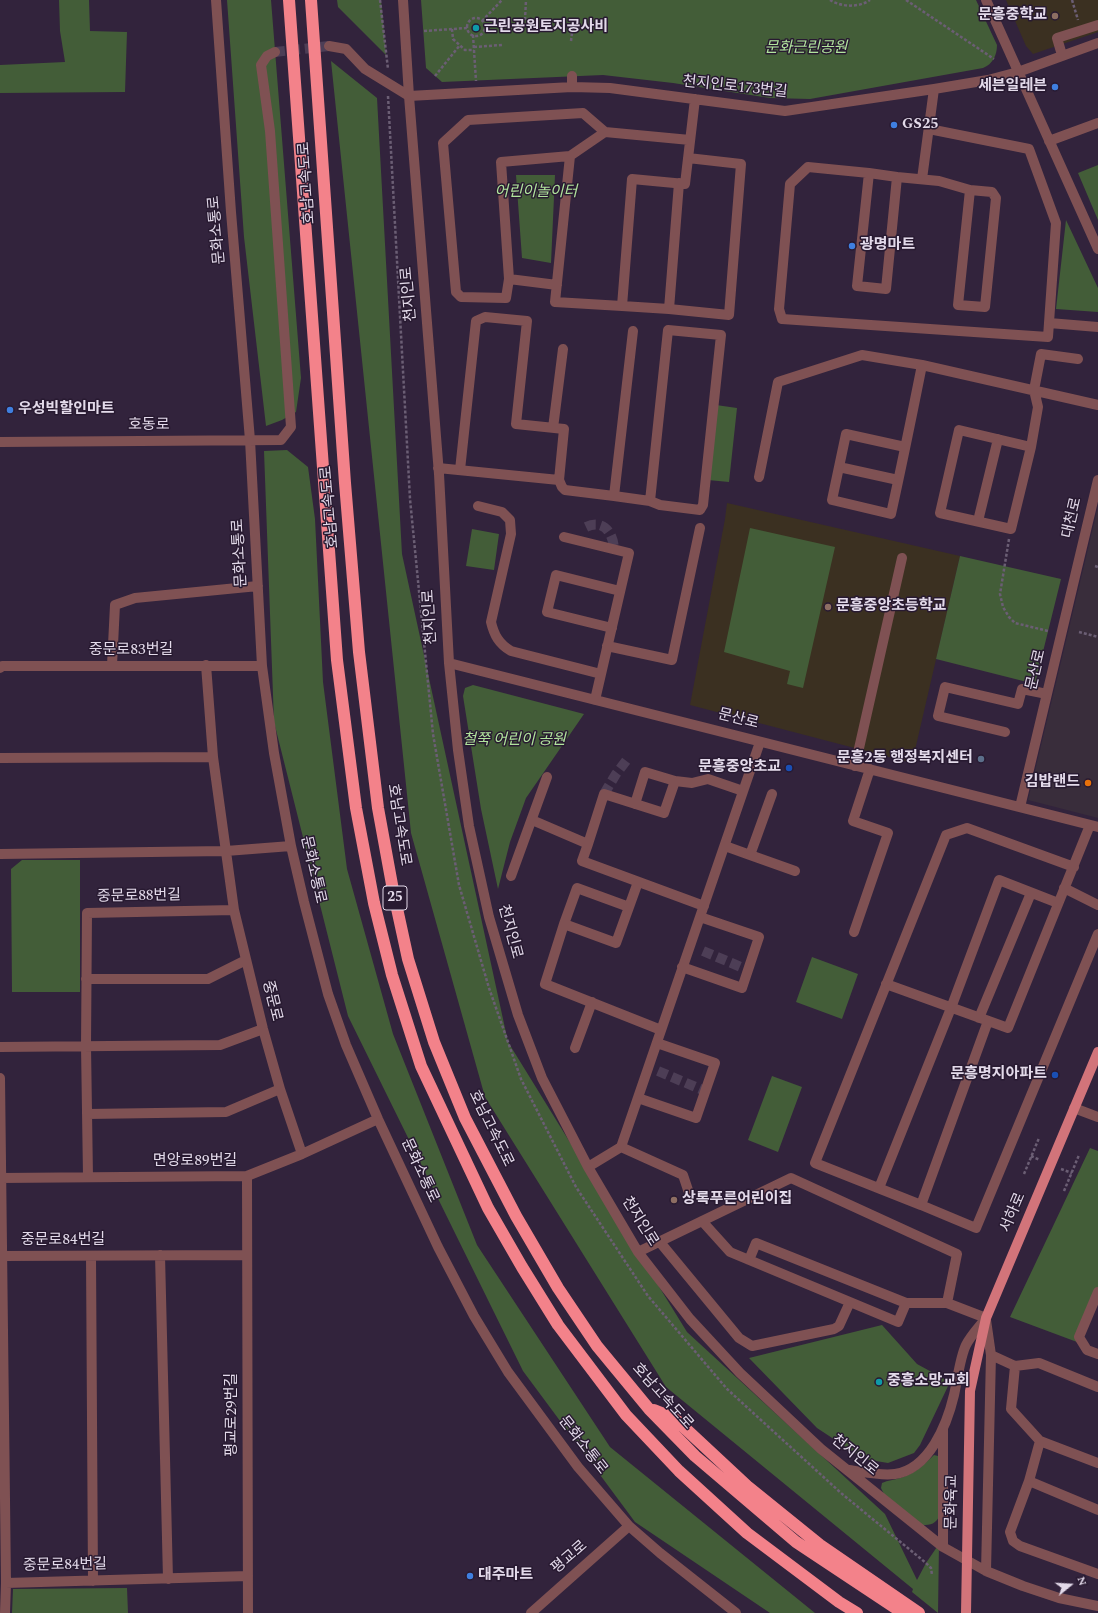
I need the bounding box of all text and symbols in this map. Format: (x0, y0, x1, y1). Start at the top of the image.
place label: 문흥중학교 (978, 7, 1047, 25)
marker: 문흥중학교 (1050, 11, 1060, 21)
place label: 근린공원토지공사비 (484, 19, 608, 37)
marker: 근린공원토지공사비 (471, 23, 481, 33)
park label: 문화근린공원 (765, 40, 847, 58)
street label: 천지인로173번길 (682, 74, 788, 102)
place label: 세븐일레븐 (978, 78, 1047, 96)
marker: 세븐일레븐 (1050, 82, 1060, 92)
place label: GS25 (902, 116, 939, 134)
marker: GS25 (889, 120, 899, 130)
street label: 호남고속도로 (296, 141, 320, 225)
park label: 어린이놀이터 (495, 184, 577, 202)
street label: 문화소통로 (206, 195, 230, 265)
place label: 광명마트 (860, 237, 915, 255)
marker: 광명마트 (847, 241, 857, 251)
street label: 천지인로 (399, 266, 421, 322)
place label: 우성빅할인마트 (18, 401, 115, 419)
marker: 우성빅할인마트 (5, 405, 15, 415)
street label: 호동로 (128, 417, 170, 435)
street label: 호남고속도로 (318, 465, 344, 549)
street label: 대천로 (1060, 496, 1086, 540)
street label: 문화소통로 (230, 518, 252, 588)
street label: 천지인로 (421, 589, 441, 645)
place label: 문흥중앙초등학교 (836, 598, 946, 616)
marker: 문흥중앙초등학교 (823, 602, 833, 612)
street label: 중문로83번길 (89, 642, 173, 660)
street label: 문산로 (1024, 648, 1050, 692)
street label: 문산로 (716, 706, 760, 734)
park label: 철쭉 어린이 공원 (462, 732, 566, 750)
place label: 문흥2동 행정복지센터 (837, 750, 973, 768)
marker: 문흥2동 행정복지센터 (976, 754, 986, 764)
place label: 문흥중앙초교 (698, 759, 781, 777)
marker: 문흥중앙초교 (784, 763, 794, 773)
place label: 김밥랜드 (1025, 774, 1080, 792)
marker: 김밥랜드 (1083, 778, 1093, 788)
street label: 호남고속도로 (383, 783, 413, 867)
street label: 문화소통로 (295, 834, 329, 906)
road number: 25 (383, 886, 407, 910)
street label: 중문로88번길 (97, 887, 181, 907)
street label: 천지인로 (493, 903, 525, 961)
street label: 중문로 (257, 979, 285, 1023)
place label: 문흥명지아파트 (950, 1066, 1047, 1084)
marker: 문흥명지아파트 (1050, 1070, 1060, 1080)
street label: 호남고속도로 (464, 1088, 516, 1170)
street label: 문화소통로 (396, 1136, 442, 1206)
street label: 면앙로89번길 (153, 1153, 237, 1171)
street label: 서하로 (998, 1190, 1030, 1236)
place label: 상록푸른어린이집 (682, 1191, 792, 1209)
street label: 천지인로 (617, 1194, 661, 1250)
marker: 상록푸른어린이집 (669, 1195, 679, 1205)
street label: 중문로84번길 (21, 1232, 105, 1250)
street label: 호남고속도로 (628, 1360, 696, 1434)
street label: 평교로29번길 (224, 1373, 242, 1457)
place label: 중흥소망교회 (887, 1373, 970, 1391)
marker: 중흥소망교회 (874, 1377, 884, 1387)
street label: 문화소통로 (554, 1413, 610, 1479)
street label: 천지인로 (827, 1432, 881, 1480)
street label: 문화육교 (944, 1474, 962, 1530)
street label: 평교로 (548, 1538, 592, 1578)
street label: 중문로84번길 (23, 1556, 107, 1576)
north arrow (1050, 1565, 1090, 1605)
place label: 대주마트 (478, 1567, 533, 1585)
marker: 대주마트 (465, 1571, 475, 1581)
text: N (1072, 1574, 1091, 1588)

